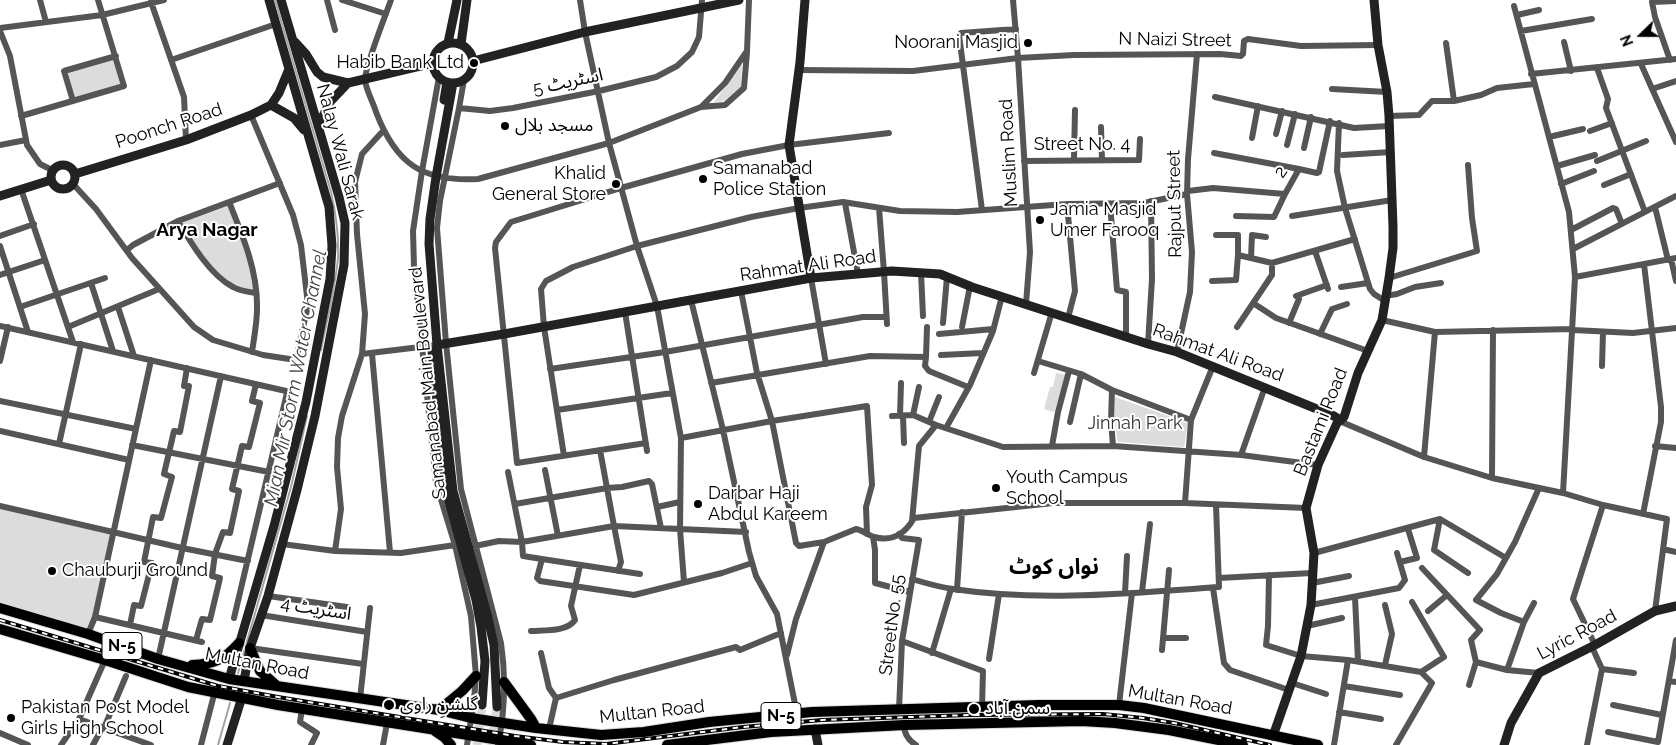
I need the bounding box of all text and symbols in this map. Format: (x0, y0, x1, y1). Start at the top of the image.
north arrow (1616, 10, 1666, 60)
street label: N Naizi Street (1118, 28, 1232, 52)
place label: Noorani Masjid (894, 32, 1018, 54)
text: N (1618, 33, 1637, 49)
marker: Noorani Masjid (1022, 37, 1034, 49)
place label: Habib Bank Ltd (336, 52, 464, 74)
marker: Habib Bank Ltd (468, 57, 480, 69)
street label: اسٹریٹ 5 (531, 64, 605, 100)
street label: Nalay Wali Sarak (311, 82, 369, 222)
street label: Muslim Road (995, 98, 1023, 208)
street label: Poonch Road (113, 99, 225, 153)
place label: مسجد بلال (515, 115, 594, 137)
marker: مسجد بلال (499, 120, 511, 132)
street label: Street No. 4 (1034, 134, 1130, 156)
street label: Rajput Street (1163, 150, 1187, 258)
place label: Samanabad Police Station (713, 158, 826, 200)
street label: 2 (1269, 162, 1293, 182)
place label: Khalid General Store (492, 163, 606, 205)
marker: Samanabad Police Station (697, 173, 709, 185)
marker: Khalid General Store (610, 178, 622, 190)
place label: Jamia Masjid Umer Farooq (1050, 199, 1159, 242)
marker: Jamia Masjid Umer Farooq (1034, 214, 1046, 226)
district label: Arya Nagar (156, 219, 258, 241)
street label: Rahmat Ali Road (738, 246, 878, 286)
water label: Mian Mir Storm Water Channel (260, 248, 332, 508)
street label: Samanabad Main Boulevard (405, 266, 451, 500)
street label: Rahmat Ali Road (1150, 319, 1286, 387)
street label: Bastami Road (1290, 365, 1352, 479)
park label: Jinnah Park (1087, 413, 1183, 435)
place label: Youth Campus School (1006, 467, 1128, 509)
marker: Youth Campus School (990, 482, 1002, 494)
place label: Darbar Haji Abdul Kareem (708, 483, 828, 526)
marker: Darbar Haji Abdul Kareem (692, 498, 704, 510)
district label: نواں کوٹ (1009, 554, 1099, 580)
place label: Chauburji Ground (62, 560, 208, 582)
marker: Chauburji Ground (46, 565, 58, 577)
street label: StreetNo. 55 (875, 573, 909, 677)
street label: اسٹریٹ 4 (279, 593, 353, 625)
street label: Lyric Road (1534, 605, 1620, 665)
road number: N-5 (102, 632, 142, 659)
street label: Multan Road (203, 643, 311, 685)
street label: Multan Road (1126, 680, 1234, 720)
place label: گلشنِ راوی (400, 694, 478, 716)
street label: Multan Road (598, 696, 706, 728)
place label: Pakistan Post Model Girls High School (21, 697, 189, 740)
marker: گلشنِ راوی (382, 698, 396, 712)
place label: سمن آباد (985, 698, 1050, 720)
road number: N-5 (761, 702, 801, 729)
marker: سمن آباد (967, 702, 981, 716)
marker: Pakistan Post Model Girls High School (5, 712, 17, 724)

